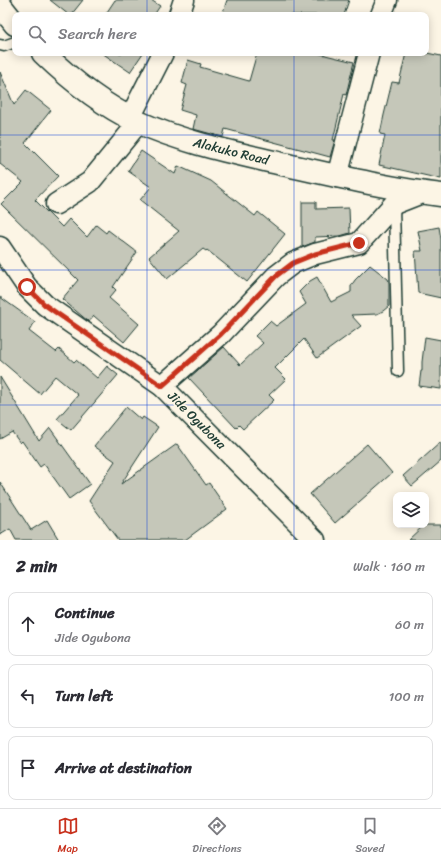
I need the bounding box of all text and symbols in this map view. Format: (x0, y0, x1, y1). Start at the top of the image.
search box (12, 12, 429, 56)
text: Search here (58, 21, 137, 47)
icon: search (26, 23, 48, 45)
street label: Alakuko Road (190, 130, 272, 172)
route end (350, 234, 368, 252)
route start (18, 278, 36, 296)
street label: Jide Ogubona (161, 384, 232, 455)
map controls (393, 492, 429, 528)
button: layers (393, 492, 429, 528)
text: 2 min (16, 551, 57, 581)
text: Walk · 160 m (353, 555, 425, 578)
text: Continue (55, 600, 115, 626)
icon: ahead (17, 613, 39, 635)
text: 60 m (395, 613, 424, 636)
text: Jide Ogubona (55, 626, 131, 649)
text: Turn left (55, 683, 113, 709)
icon: left (17, 685, 39, 707)
text: 100 m (389, 685, 424, 708)
text: Arrive at destination (55, 755, 192, 781)
icon: arrive (17, 757, 39, 779)
tab: Map (57, 815, 79, 858)
tab: Directions (192, 815, 242, 858)
tab: Saved (355, 815, 384, 858)

